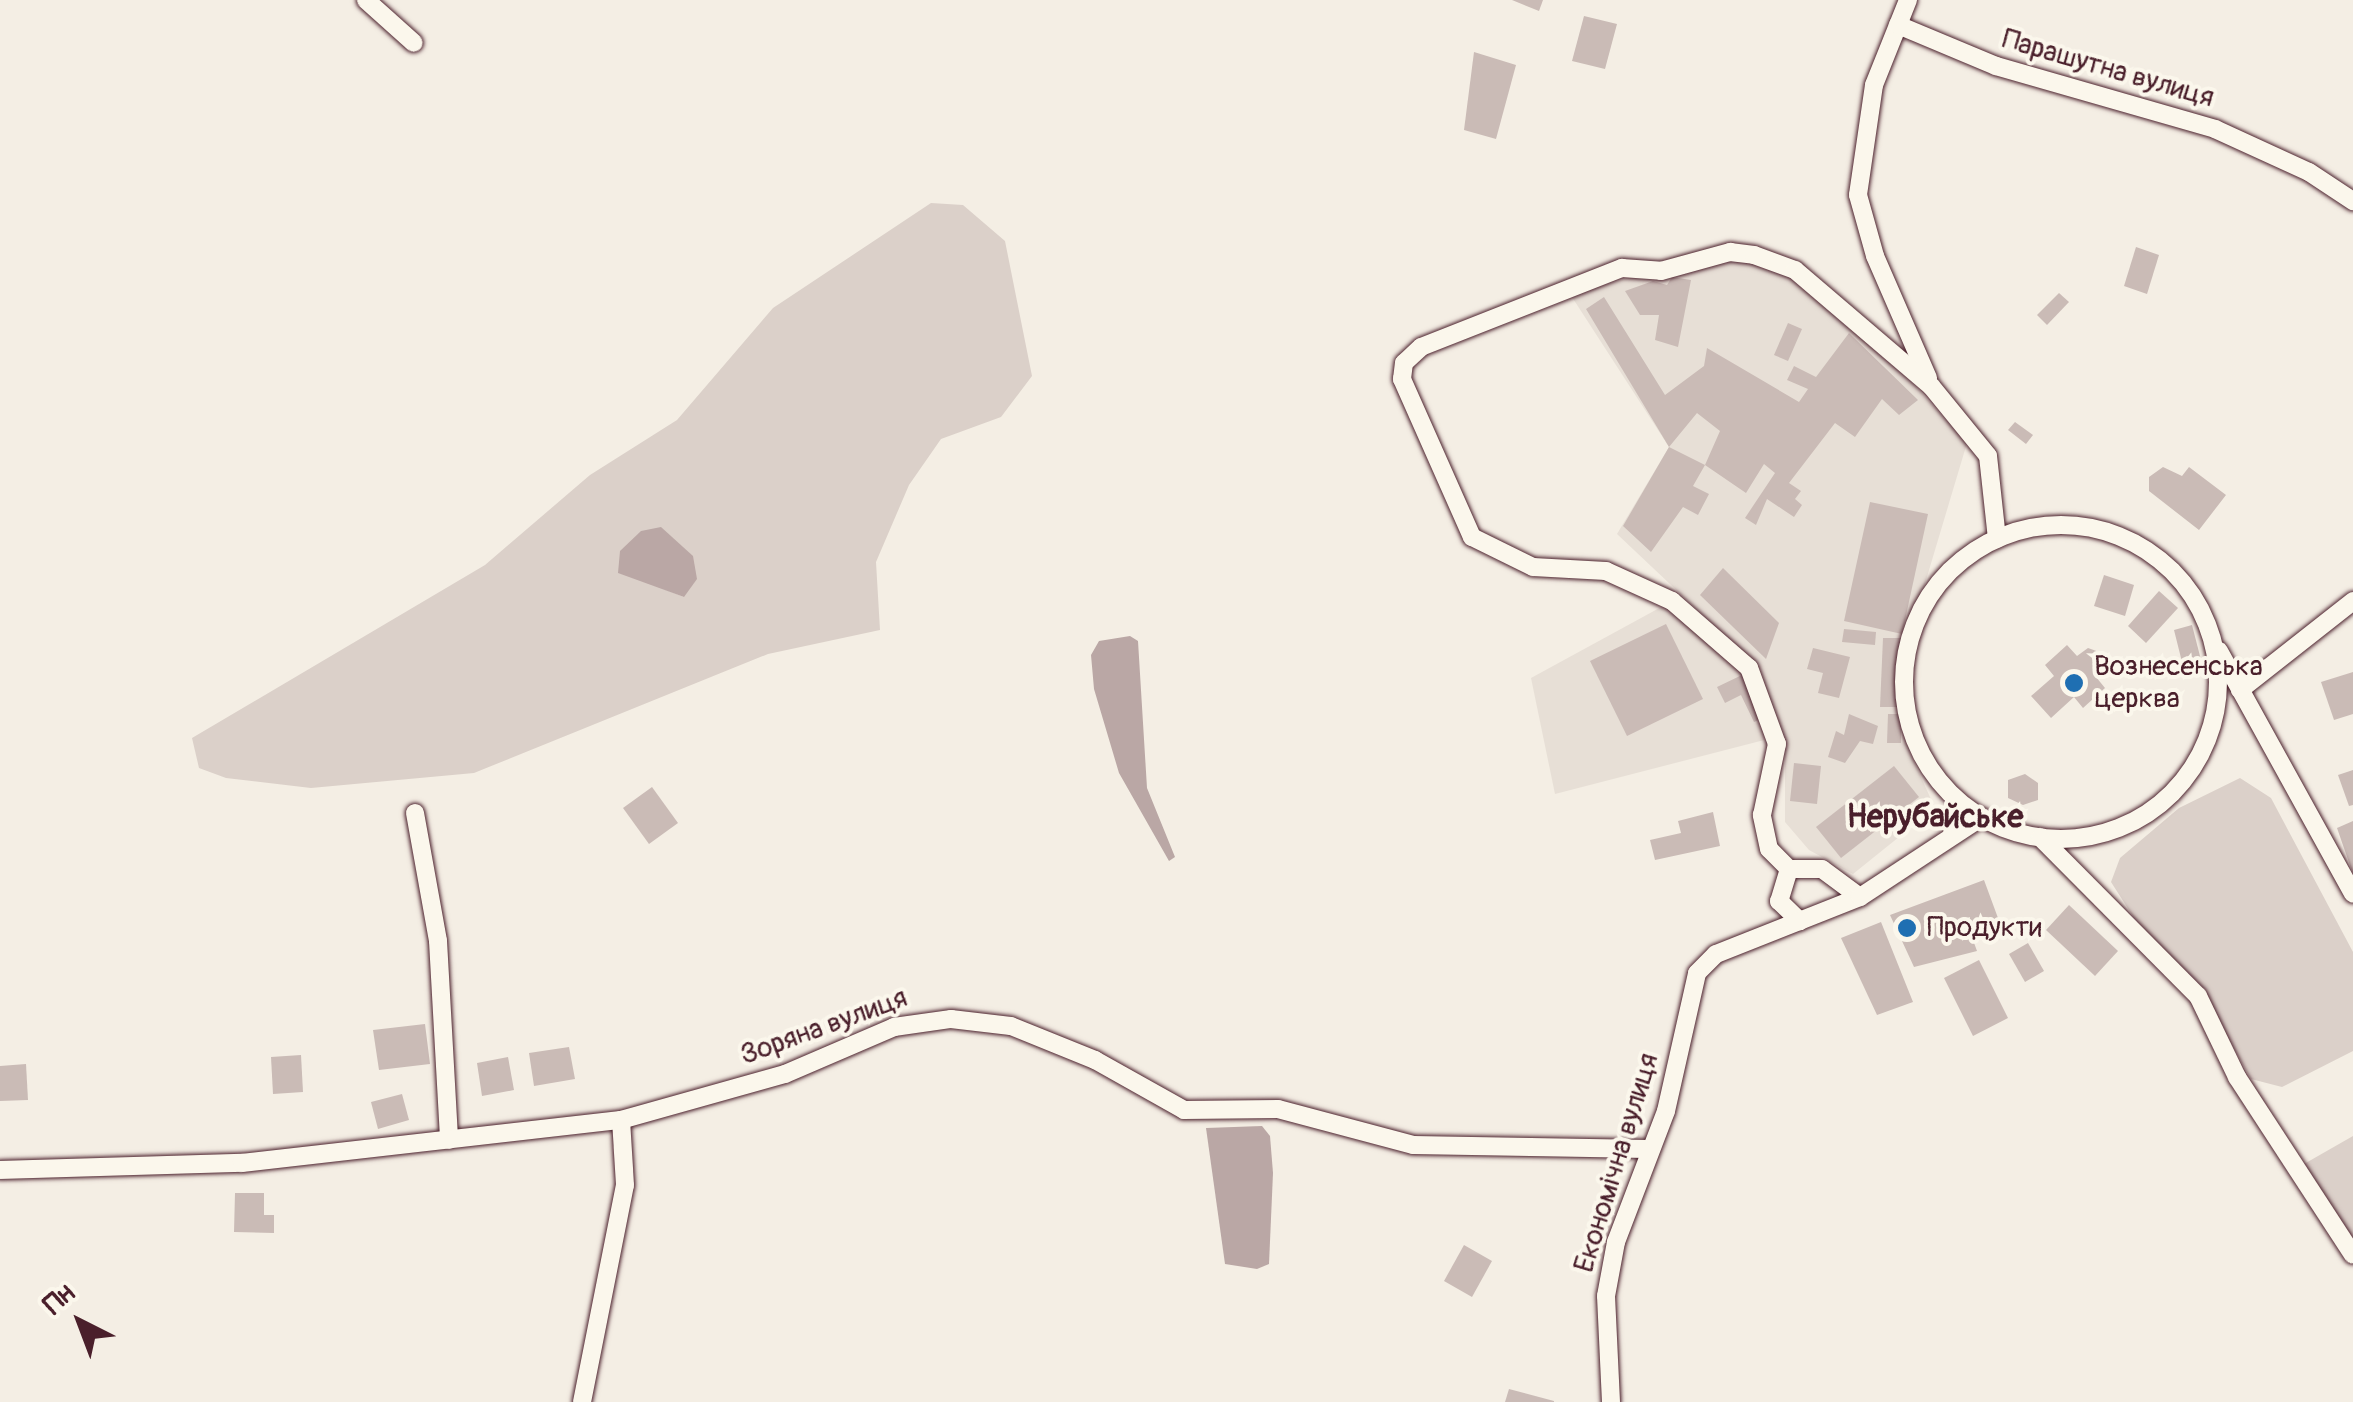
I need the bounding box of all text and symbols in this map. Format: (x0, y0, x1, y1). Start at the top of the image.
street label: Парашутна вулиця (1998, 23, 2218, 115)
place label: Вознесенська церква (2094, 650, 2263, 716)
marker: Вознесенська церква (2063, 672, 2085, 694)
district label: Нерубайське (1847, 798, 2023, 836)
place label: Продукти (1927, 911, 2042, 945)
marker: Продукти (1896, 917, 1918, 939)
street label: Зоряна вулиця (736, 981, 912, 1073)
street label: Економічна вулиця (1568, 1049, 1666, 1277)
north arrow (30, 1272, 130, 1372)
text: Пн (36, 1276, 83, 1323)

